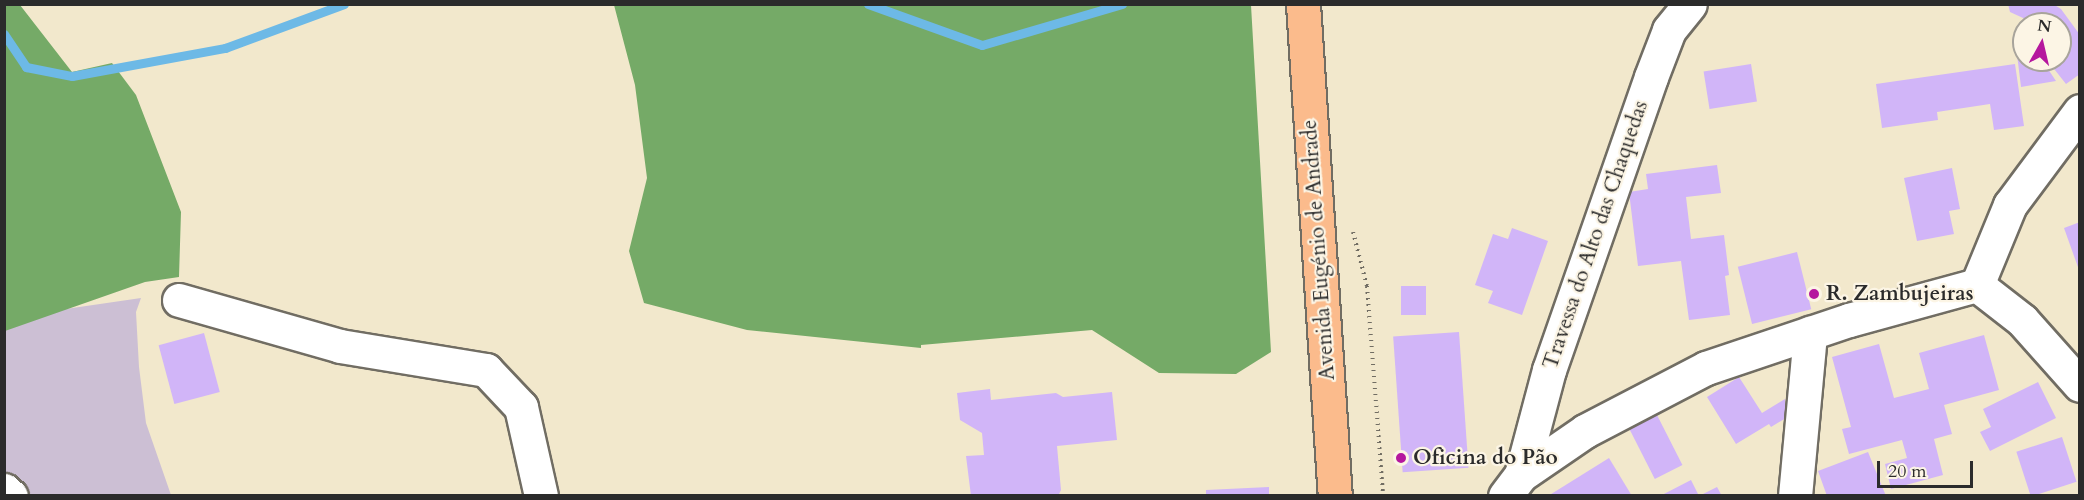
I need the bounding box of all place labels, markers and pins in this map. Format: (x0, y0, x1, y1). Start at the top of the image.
place label: R. Zambujeiras (1826, 281, 1973, 307)
marker: R. Zambujeiras (1807, 287, 1821, 301)
place label: Oficina do Pão (1413, 445, 1558, 471)
marker: Oficina do Pão (1394, 451, 1408, 465)

